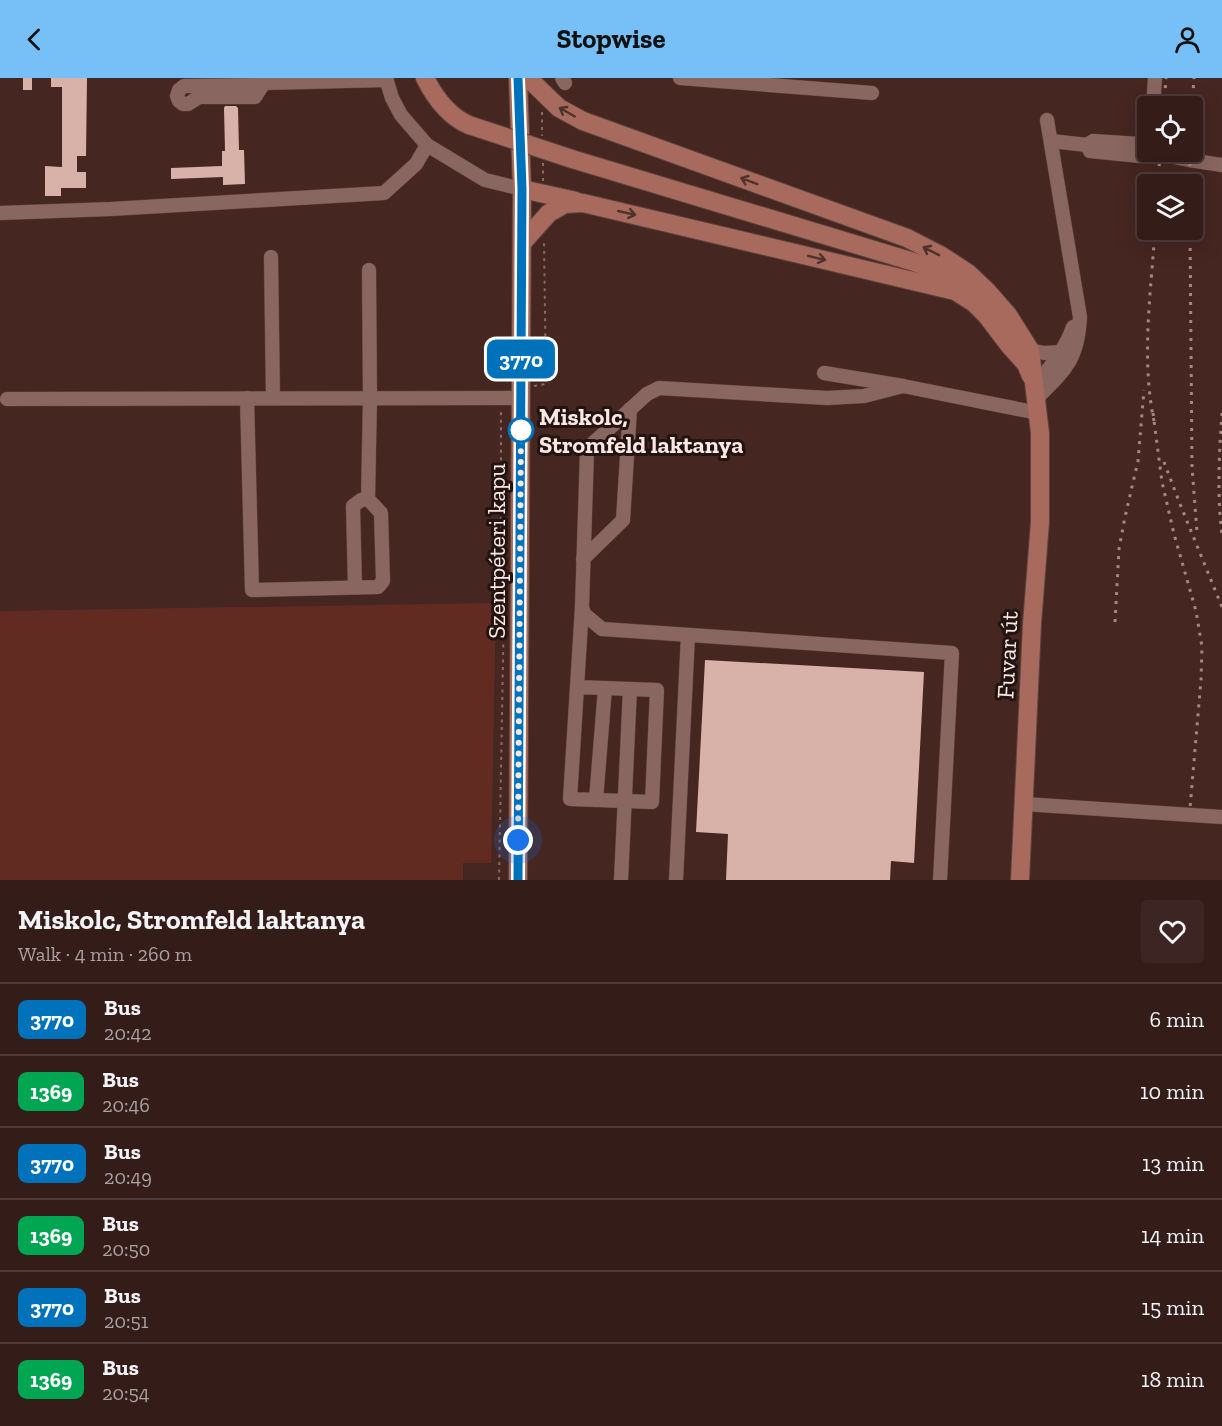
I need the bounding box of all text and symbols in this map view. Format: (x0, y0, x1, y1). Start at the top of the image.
icon: back (18, 23, 51, 56)
text: Stopwise (556, 23, 666, 55)
icon: person (1171, 23, 1204, 56)
map controls (1137, 96, 1203, 240)
button: locate (1137, 96, 1203, 162)
one-way arrow (559, 106, 576, 118)
button: layers (1137, 174, 1203, 240)
one-way arrow (740, 175, 759, 186)
one-way arrow (617, 208, 636, 220)
one-way arrow (923, 244, 941, 256)
one-way arrow (807, 253, 826, 265)
line badge: 3770 (479, 340, 563, 378)
text: 3770 (499, 347, 543, 372)
place label: Miskolc, Stromfeld laktanya (539, 402, 743, 459)
marker: Miskolc, Stromfeld laktanya (508, 417, 534, 443)
street label: Szentpéteri kapu (482, 463, 511, 639)
street label: Fuvar út (990, 610, 1024, 700)
your location (503, 825, 533, 855)
button: heart (1141, 900, 1204, 963)
text: Miskolc, Stromfeld laktanya (18, 903, 365, 936)
text: Walk · 4 min · 260 m (18, 942, 192, 966)
text: Bus (104, 994, 141, 1021)
text: 6 min (1150, 1006, 1204, 1033)
text: 3770 (30, 1007, 74, 1032)
text: 20:42 (104, 1021, 151, 1045)
text: Bus (102, 1066, 139, 1093)
text: 10 min (1140, 1078, 1204, 1105)
text: 1369 (30, 1079, 72, 1104)
text: 20:46 (102, 1093, 150, 1117)
text: Bus (104, 1138, 141, 1165)
text: 13 min (1142, 1150, 1204, 1177)
text: 3770 (30, 1151, 74, 1176)
text: 20:49 (104, 1165, 152, 1189)
text: Bus (102, 1210, 139, 1237)
text: 14 min (1141, 1222, 1204, 1249)
text: 1369 (30, 1223, 72, 1248)
text: 20:50 (102, 1237, 150, 1261)
text: Bus (104, 1282, 141, 1309)
text: 15 min (1142, 1294, 1204, 1321)
text: 3770 (30, 1295, 74, 1320)
text: 20:51 (104, 1309, 148, 1333)
text: Bus (102, 1354, 139, 1381)
text: 18 min (1141, 1366, 1204, 1393)
text: 1369 (30, 1367, 72, 1392)
text: 20:54 (102, 1381, 150, 1405)

